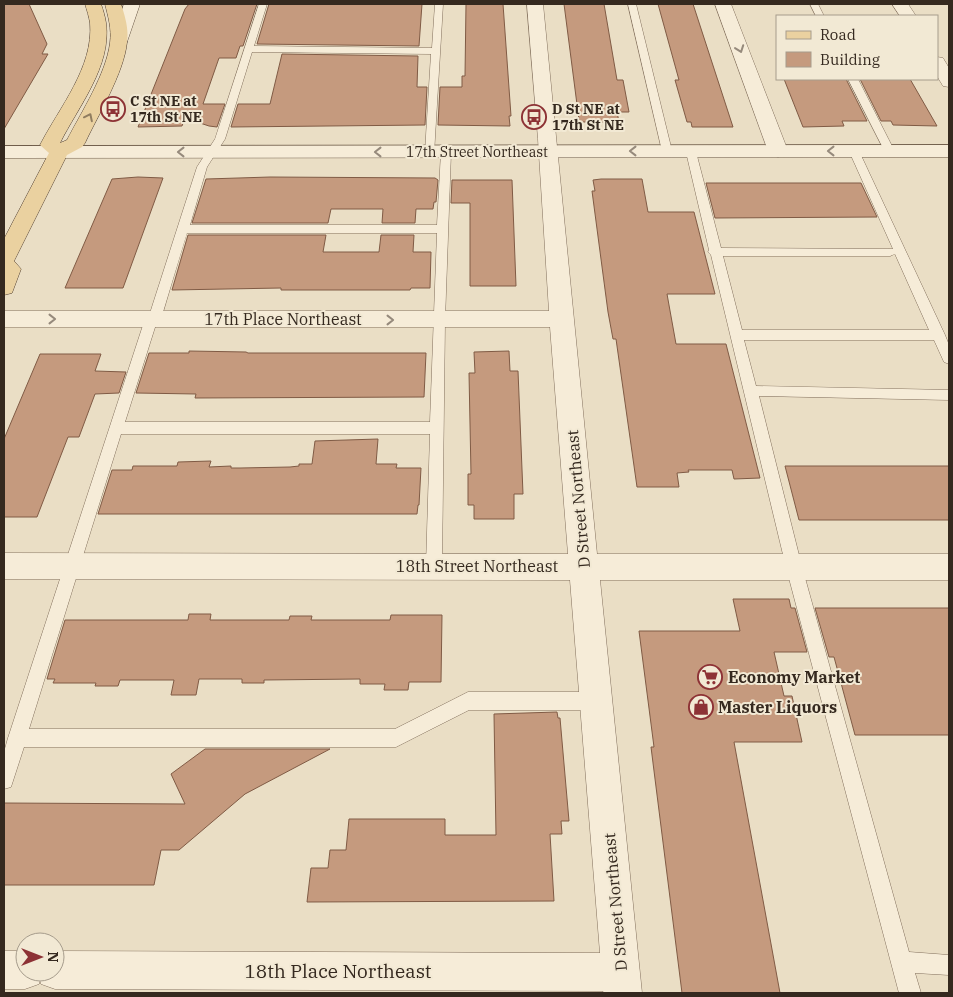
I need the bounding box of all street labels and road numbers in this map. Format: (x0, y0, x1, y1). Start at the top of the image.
street label: 17th Street Northeast (406, 143, 548, 161)
street label: 17th Place Northeast (204, 309, 362, 329)
street label: D Street Northeast (562, 429, 594, 569)
street label: 18th Street Northeast (396, 556, 558, 576)
street label: D Street Northeast (599, 832, 631, 972)
street label: 18th Place Northeast (244, 959, 432, 983)

